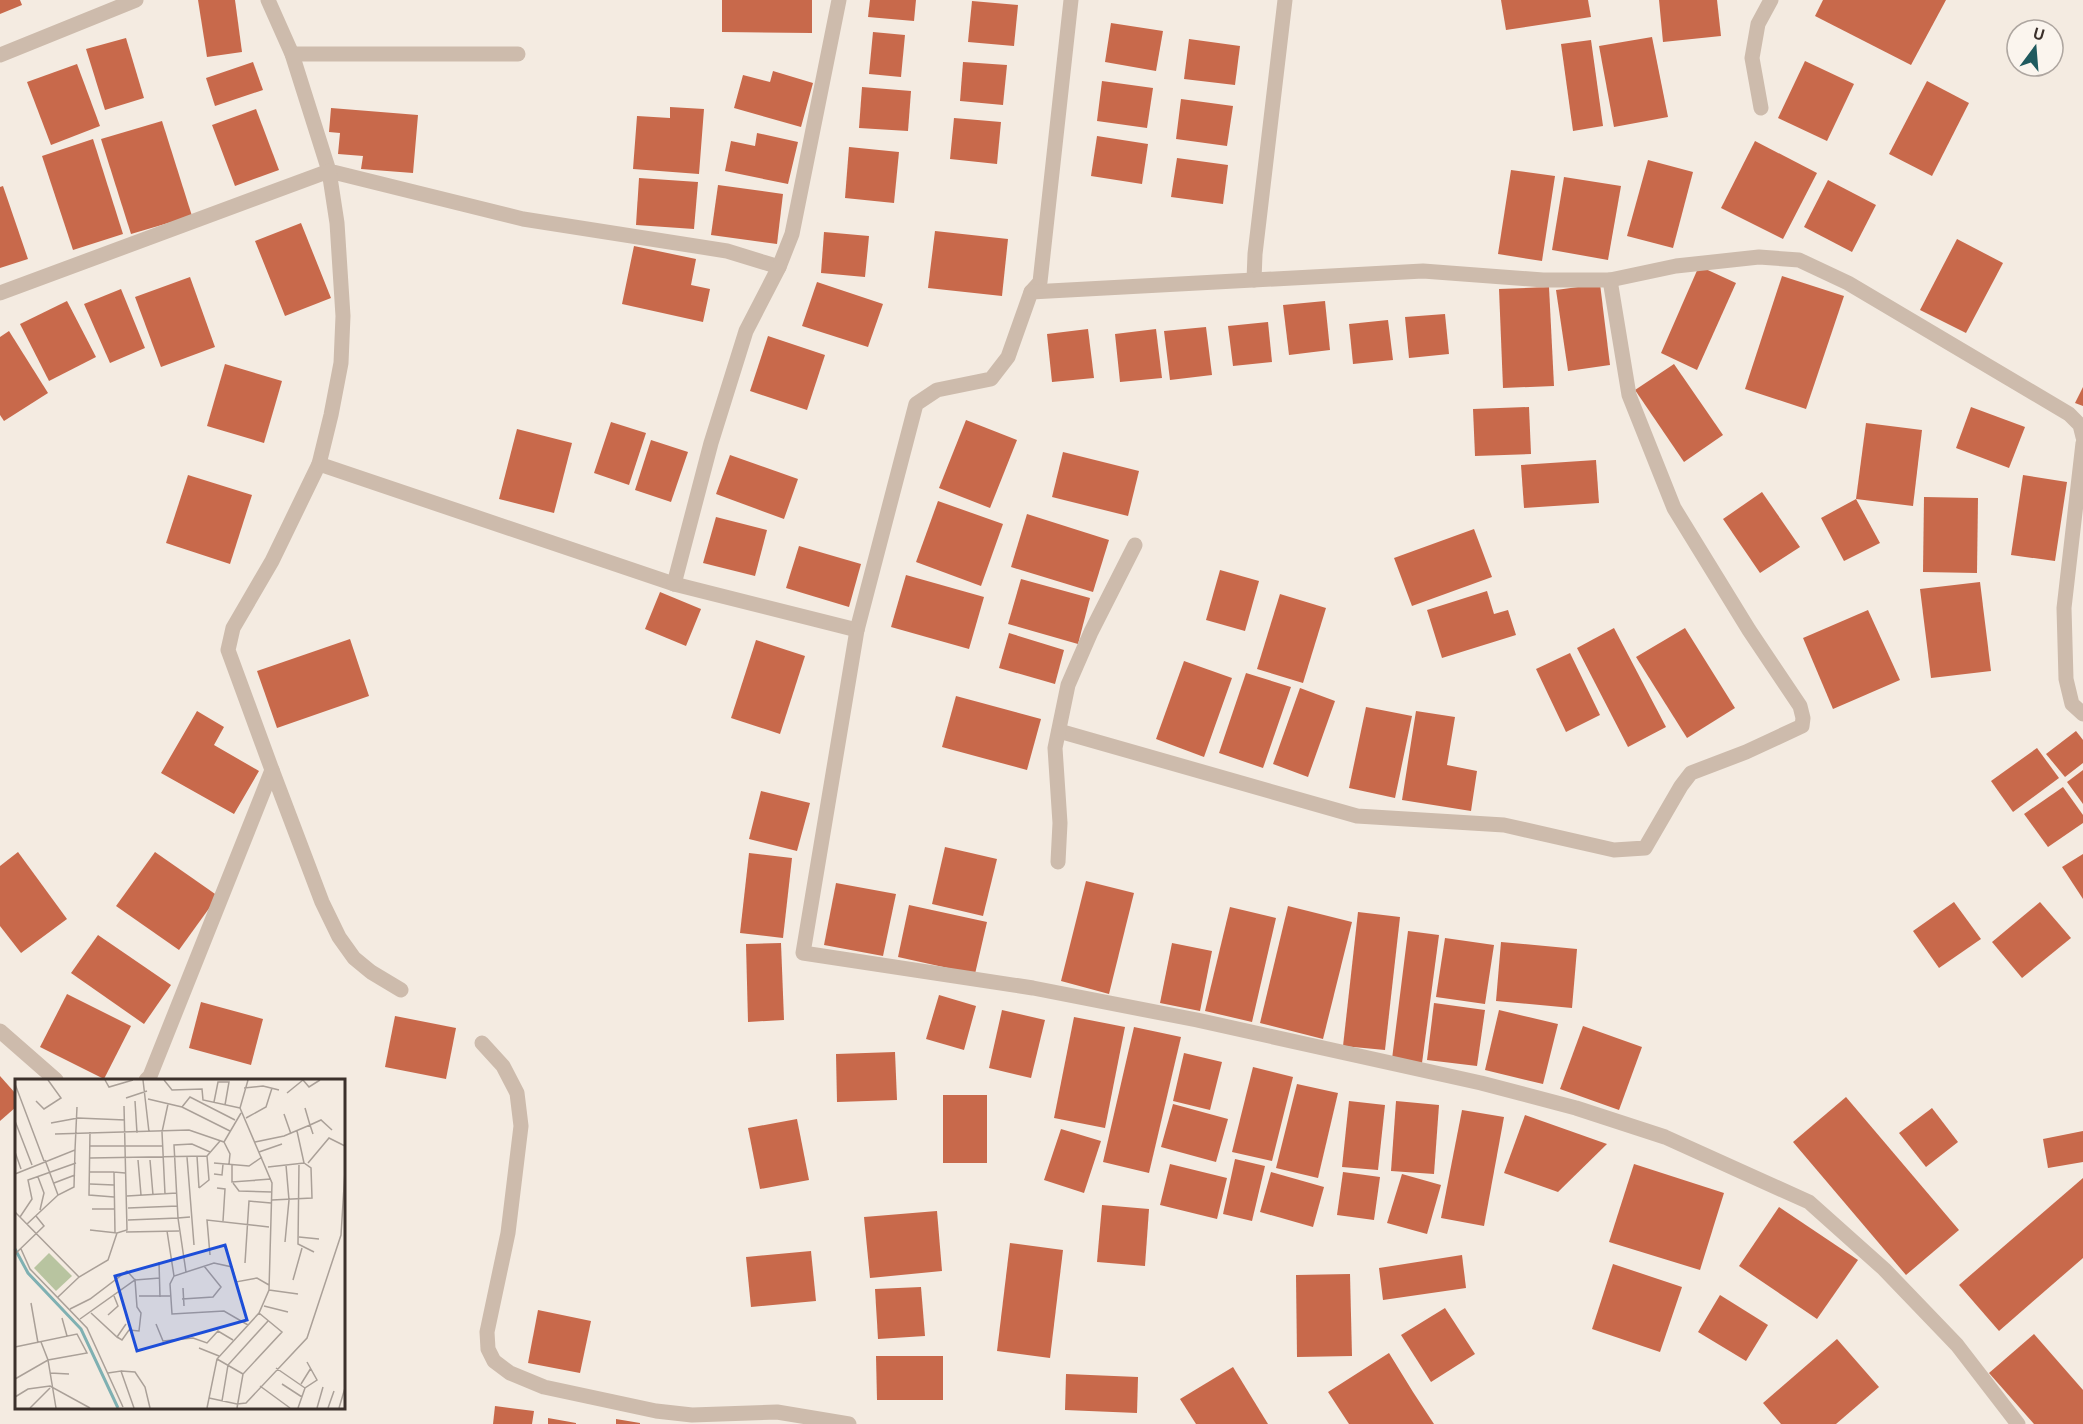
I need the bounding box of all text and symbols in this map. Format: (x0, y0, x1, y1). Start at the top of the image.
north arrow (2005, 18, 2065, 78)
text: U (2031, 23, 2047, 44)
inset map (15, 1079, 345, 1409)

